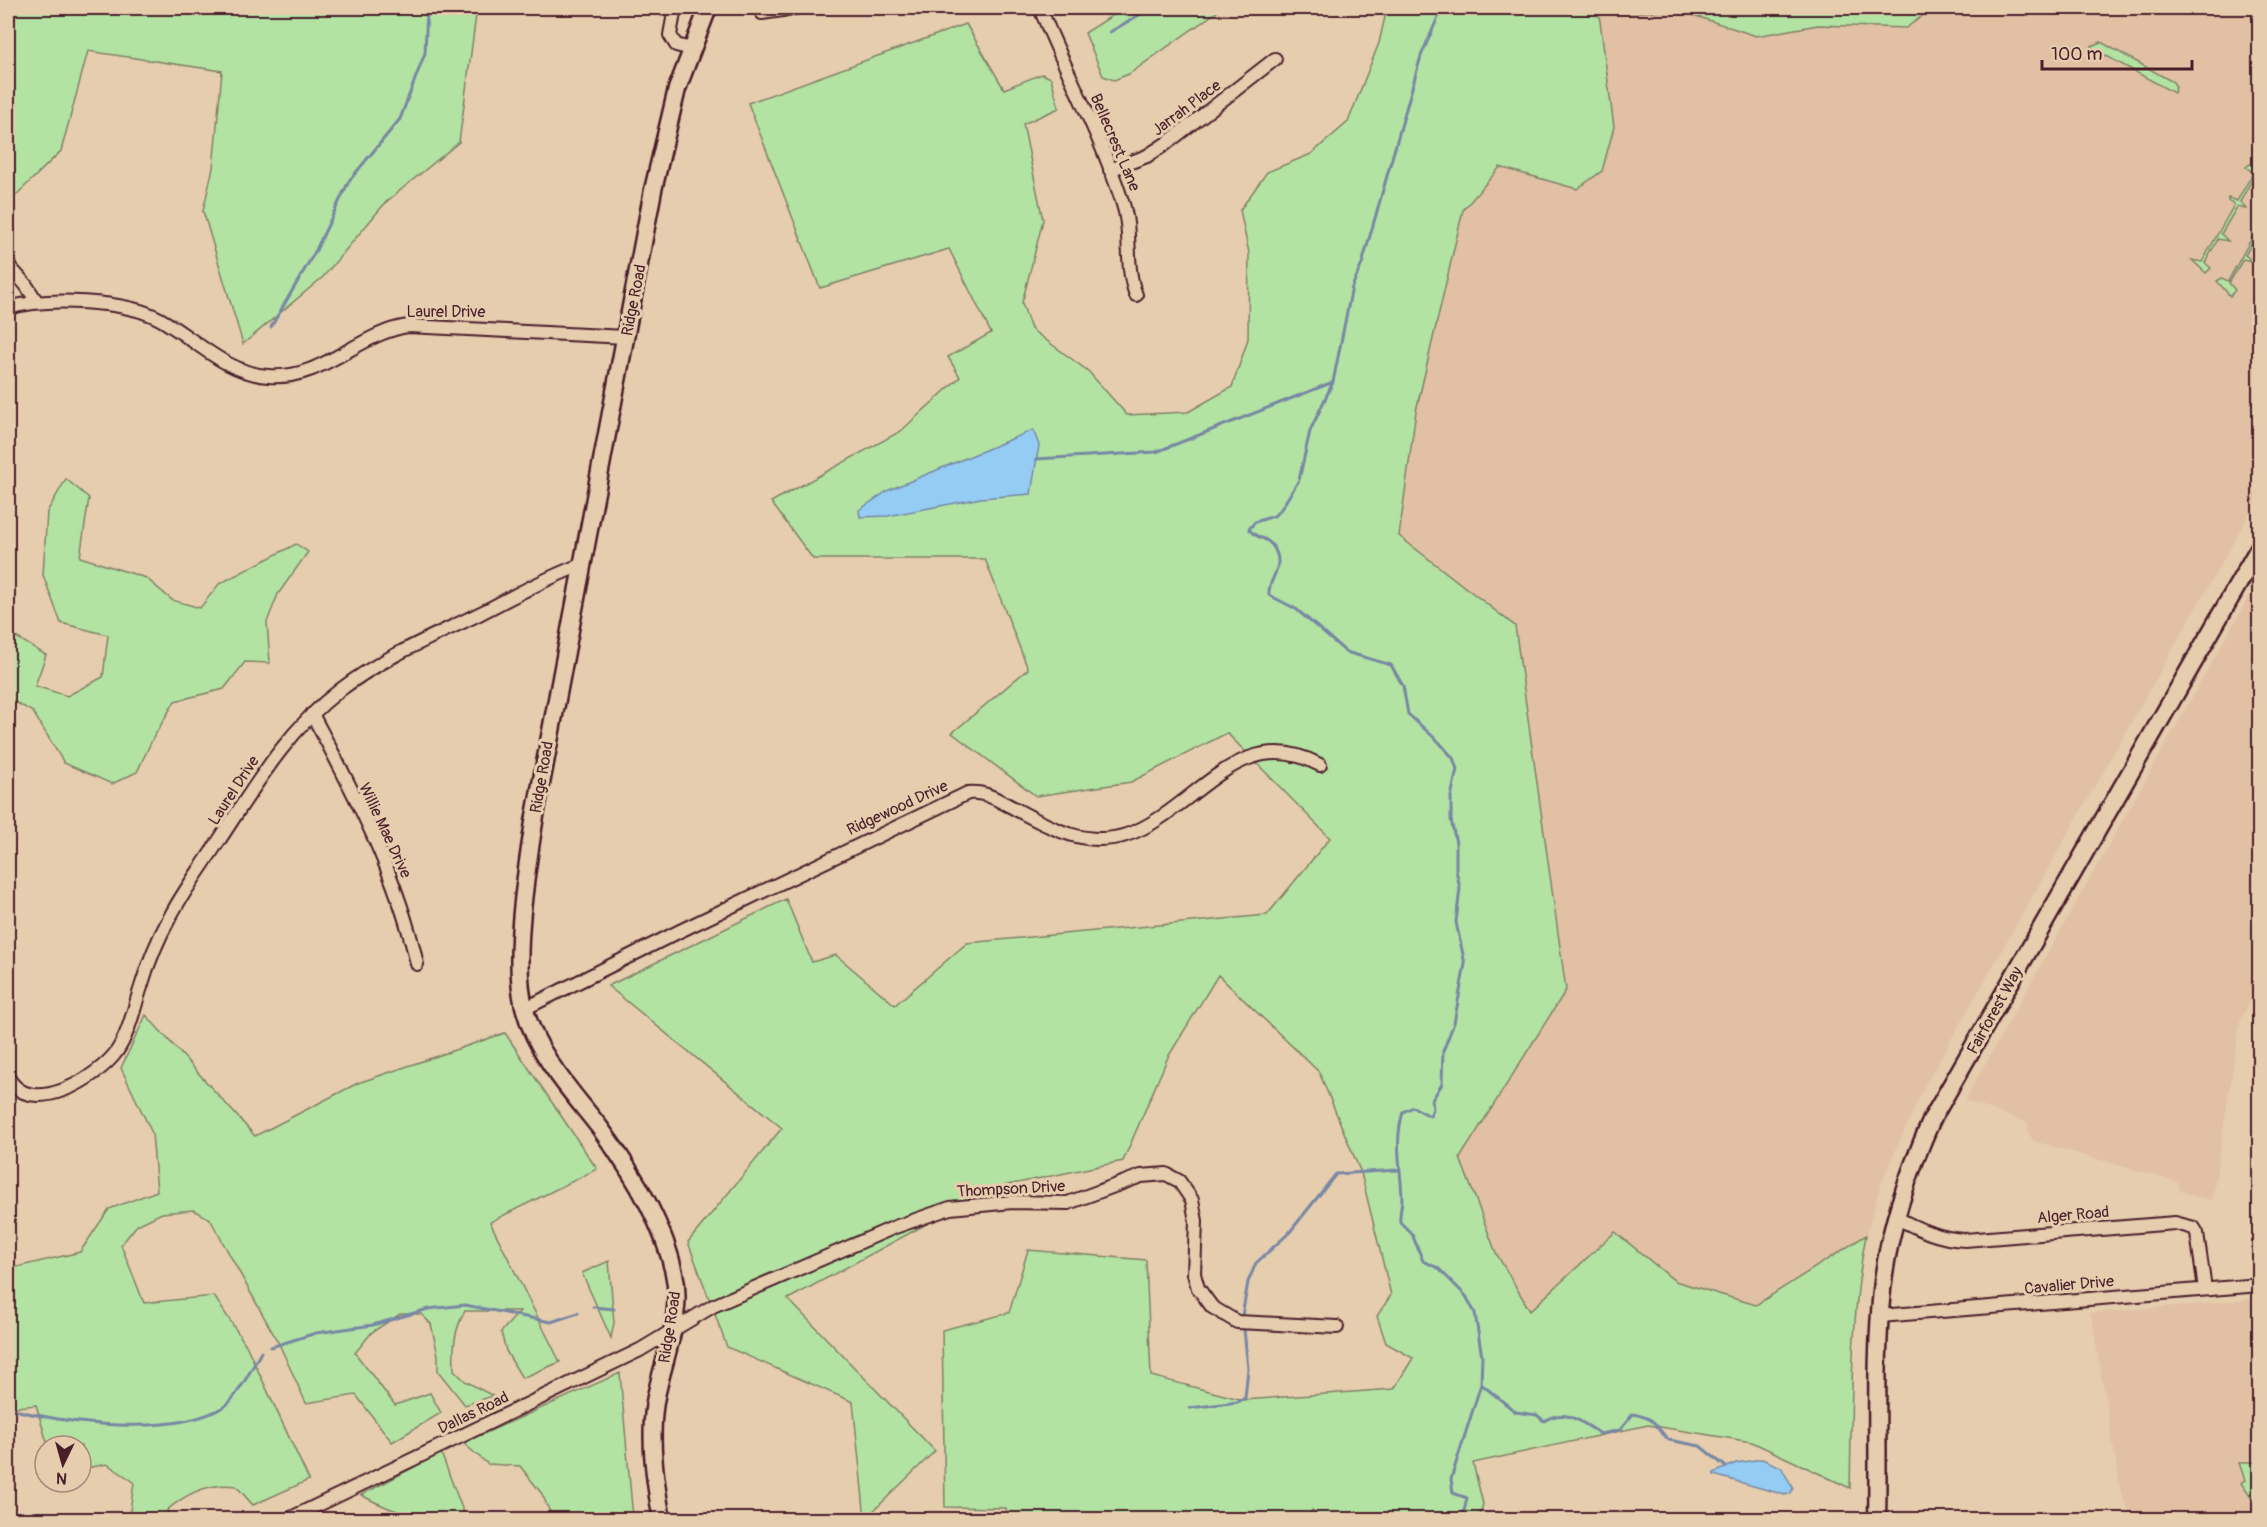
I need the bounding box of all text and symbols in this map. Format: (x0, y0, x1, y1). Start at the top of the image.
scale bar (2042, 33, 2192, 71)
text: 100 m (2051, 43, 2103, 66)
street label: Jarrah Place (1148, 75, 1225, 140)
street label: Bellecrest Lane (1086, 91, 1145, 194)
street label: Ridge Road (617, 263, 651, 338)
street label: Laurel Drive (407, 302, 486, 322)
street label: Ridge Road (526, 740, 558, 815)
street label: Laurel Drive (204, 752, 264, 829)
street label: Ridgewood Drive (844, 776, 951, 840)
street label: Willie Mae Drive (354, 780, 416, 881)
street label: Fairforest Way (1963, 963, 2027, 1058)
street label: Thompson Drive (956, 1176, 1066, 1202)
street label: Alger Road (2036, 1202, 2110, 1228)
street label: Cavalier Drive (2023, 1271, 2115, 1299)
street label: Ridge Road (654, 1290, 686, 1364)
street label: Dallas Road (435, 1387, 512, 1439)
north arrow (33, 1434, 93, 1494)
text: N (55, 1467, 68, 1488)

